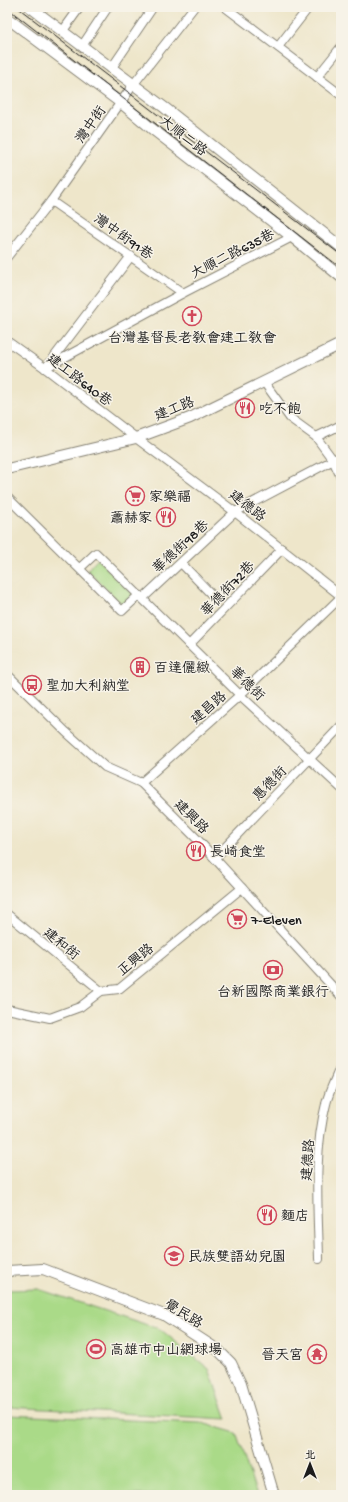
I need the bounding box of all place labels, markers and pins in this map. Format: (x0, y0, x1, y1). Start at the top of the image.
church icon: 台灣基督長老教會建工教會 (181, 305, 203, 327)
place label: 台灣基督長老教會建工教會 (108, 330, 277, 348)
restaurant icon: 吃不飽 (234, 397, 256, 419)
place label: 吃不飽 (259, 401, 301, 419)
supermarket icon: 家樂福 (124, 485, 146, 507)
place label: 家樂福 (149, 489, 191, 507)
restaurant icon: 蕭赫家 (155, 506, 177, 528)
place label: 蕭赫家 (110, 510, 152, 528)
building icon: 百達儷緻 (129, 656, 151, 678)
place label: 百達儷緻 (154, 660, 210, 678)
bus stop icon: 聖加大利納堂 (21, 674, 43, 696)
place label: 聖加大利納堂 (46, 678, 130, 696)
restaurant icon: 長崎食堂 (185, 840, 207, 862)
place label: 長崎食堂 (210, 844, 266, 862)
supermarket icon: 7-Eleven (226, 908, 248, 930)
place label: 7-Eleven (250, 913, 302, 930)
bank icon: 台新國際商業銀行 (262, 959, 284, 981)
place label: 台新國際商業銀行 (217, 984, 329, 1002)
restaurant icon: 麵店 (256, 1204, 278, 1226)
place label: 麵店 (281, 1209, 309, 1226)
school or university icon: 民族雙語幼兒園 (163, 1245, 185, 1267)
place label: 民族雙語幼兒園 (188, 1249, 286, 1267)
sports icon: 高雄市中山網球場 (85, 1338, 107, 1360)
place label: 高雄市中山網球場 (110, 1342, 222, 1360)
temple icon: 晉天宮 (306, 1343, 328, 1365)
place label: 晉天宮 (261, 1347, 303, 1365)

